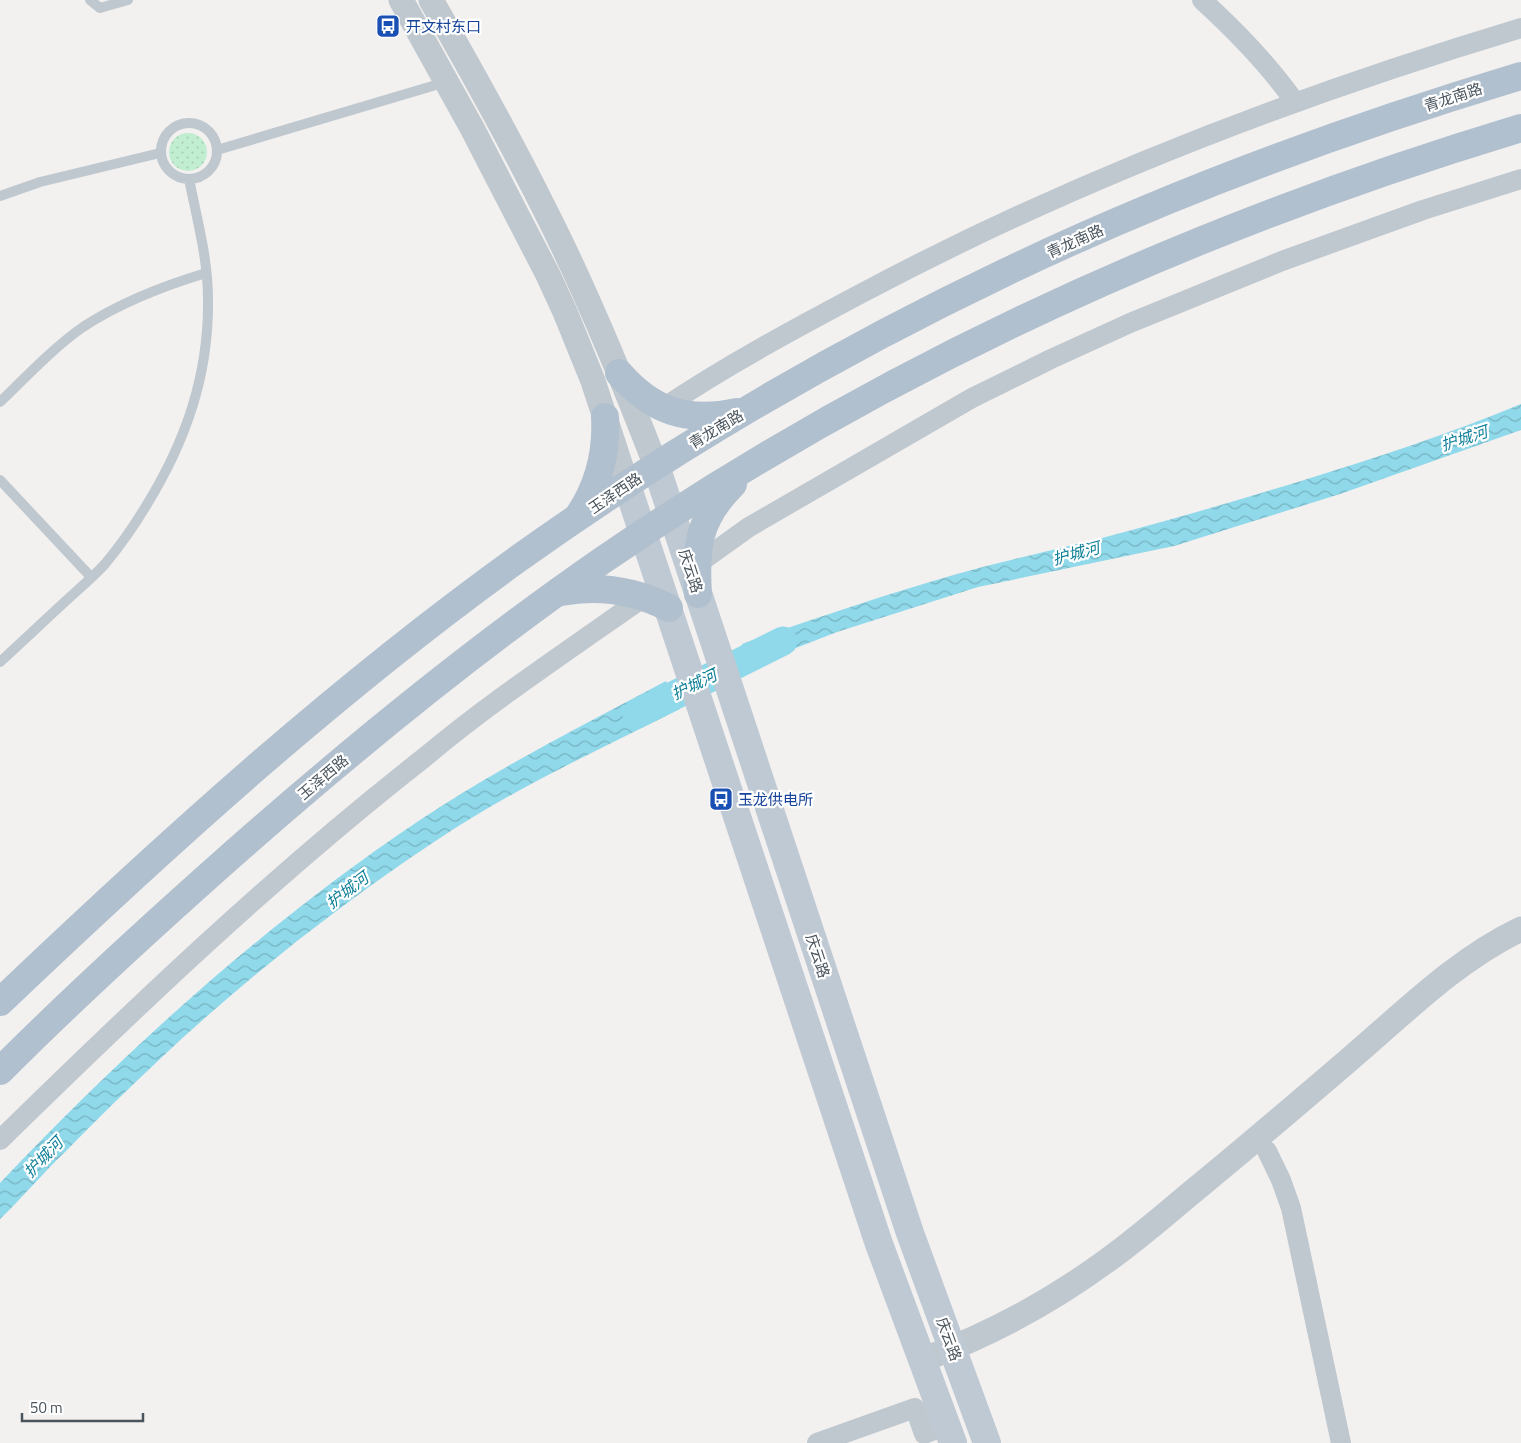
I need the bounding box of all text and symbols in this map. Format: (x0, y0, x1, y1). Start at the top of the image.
bus stop icon: 开文村东口 (375, 13, 401, 39)
place label: 开文村东口 (406, 15, 481, 38)
street label: 青龙南路 (1421, 77, 1485, 117)
street label: 青龙南路 (1043, 218, 1107, 264)
street label: 青龙南路 (684, 404, 748, 454)
water label: 护城河 (1437, 418, 1493, 457)
street label: 玉泽西路 (584, 467, 646, 519)
water label: 护城河 (1050, 534, 1105, 571)
street label: 庆云路 (673, 546, 709, 596)
water label: 护城河 (667, 661, 724, 705)
street label: 玉泽西路 (293, 749, 353, 805)
bus stop icon: 玉龙供电所 (708, 786, 734, 812)
place label: 玉龙供电所 (738, 788, 813, 811)
water label: 护城河 (321, 864, 376, 914)
street label: 庆云路 (800, 931, 836, 981)
water label: 护城河 (18, 1129, 70, 1183)
street label: 庆云路 (930, 1314, 968, 1364)
scale bar (22, 1390, 144, 1422)
text: 50 m (30, 1396, 63, 1419)

